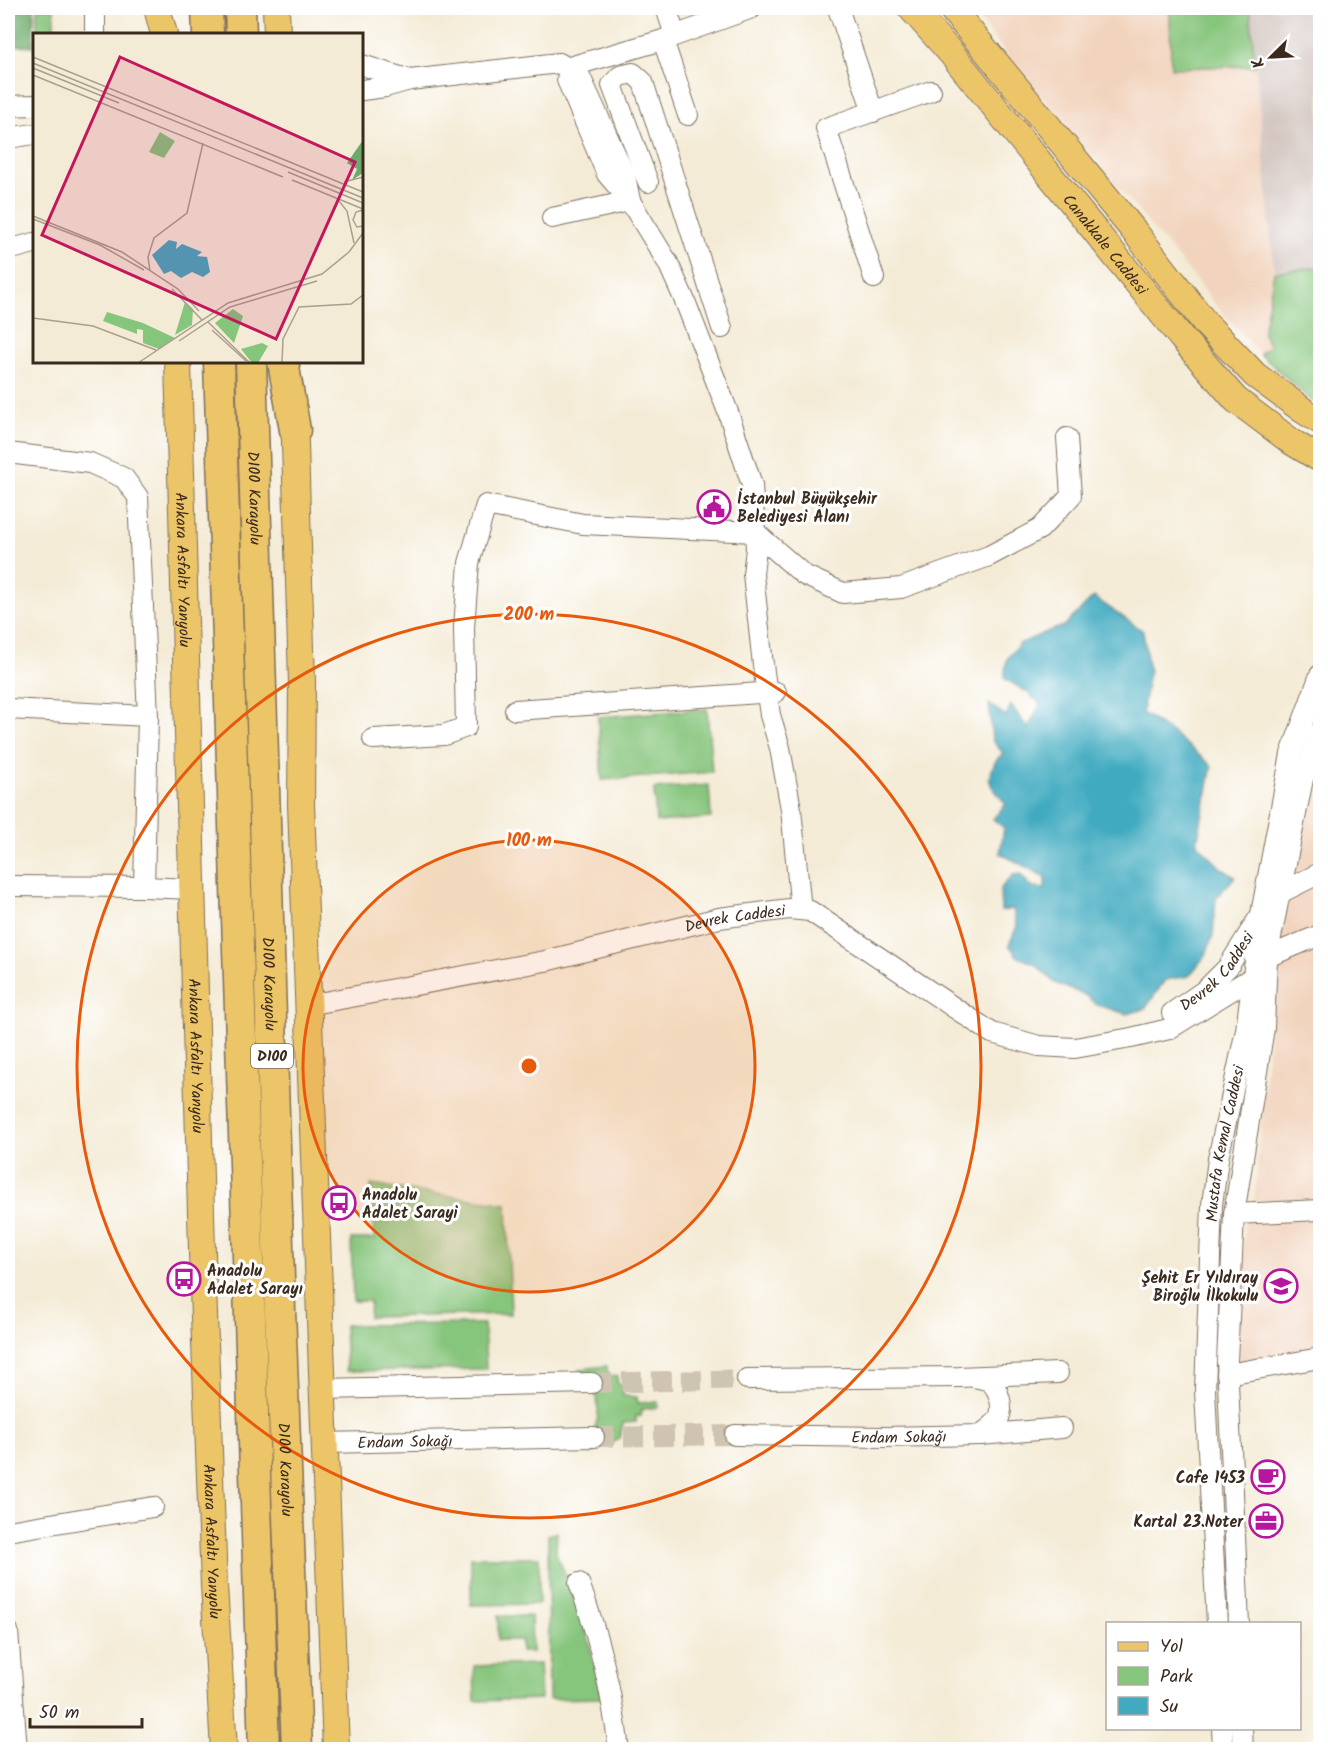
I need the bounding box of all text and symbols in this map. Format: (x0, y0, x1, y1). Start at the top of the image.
north arrow (1241, 27, 1301, 87)
inset map (33, 33, 363, 363)
text: K (1245, 53, 1272, 72)
street label: Canakkale Caddesi (1056, 189, 1154, 302)
street label: D100 Karayolu (240, 451, 268, 546)
place label: İstanbul Büyükşehir Belediyesi Alanı (737, 487, 878, 530)
public building icon: İstanbul Büyükşehir Belediyesi Alanı (696, 489, 732, 525)
street label: Ankara Asfaltı Yanyolu (168, 492, 197, 648)
text: 200 m (504, 601, 555, 630)
text: 100 m (506, 827, 552, 856)
street label: Devrek Caddesi (682, 898, 788, 940)
street label: Devrek Caddesi (1175, 926, 1262, 1018)
street label: D100 Karayolu (255, 936, 282, 1031)
street label: Ankara Asfaltı Yanyolu (181, 978, 210, 1134)
road number: D100 (251, 1044, 293, 1068)
centre of rings (519, 1056, 539, 1076)
street label: Mustafa Kemal Caddesi (1200, 1062, 1252, 1222)
place label: Anadolu Adalet Sarayi (362, 1183, 459, 1226)
bus stop icon: Anadolu Adalet Sarayi (321, 1185, 357, 1221)
place label: Anadolu Adalet Sarayı (207, 1259, 303, 1302)
bus stop icon: Anadolu Adalet Sarayı (166, 1261, 202, 1297)
place label: Şehit Er Yıldıray Biroğlu İlkokulu (1142, 1266, 1259, 1309)
school or university icon: Şehit Er Yıldıray Biroğlu İlkokulu (1263, 1268, 1299, 1304)
street label: D100 Karayolu (270, 1422, 299, 1517)
street label: Endam Sokağı (851, 1425, 947, 1451)
street label: Endam Sokağı (357, 1429, 453, 1456)
cafe icon: Cafe 1453 (1250, 1459, 1286, 1495)
street label: Ankara Asfaltı Yanyolu (196, 1464, 227, 1620)
place label: Cafe 1453 (1176, 1466, 1245, 1491)
office icon: Kartal 23.Noter (1248, 1503, 1284, 1539)
place label: Kartal 23.Noter (1134, 1510, 1244, 1535)
legend (1106, 1622, 1301, 1730)
text: Yol (1160, 1633, 1184, 1662)
text: Park (1160, 1663, 1193, 1692)
scale bar (30, 1691, 142, 1729)
text: Su (1160, 1693, 1179, 1722)
text: 50 m (39, 1699, 79, 1728)

